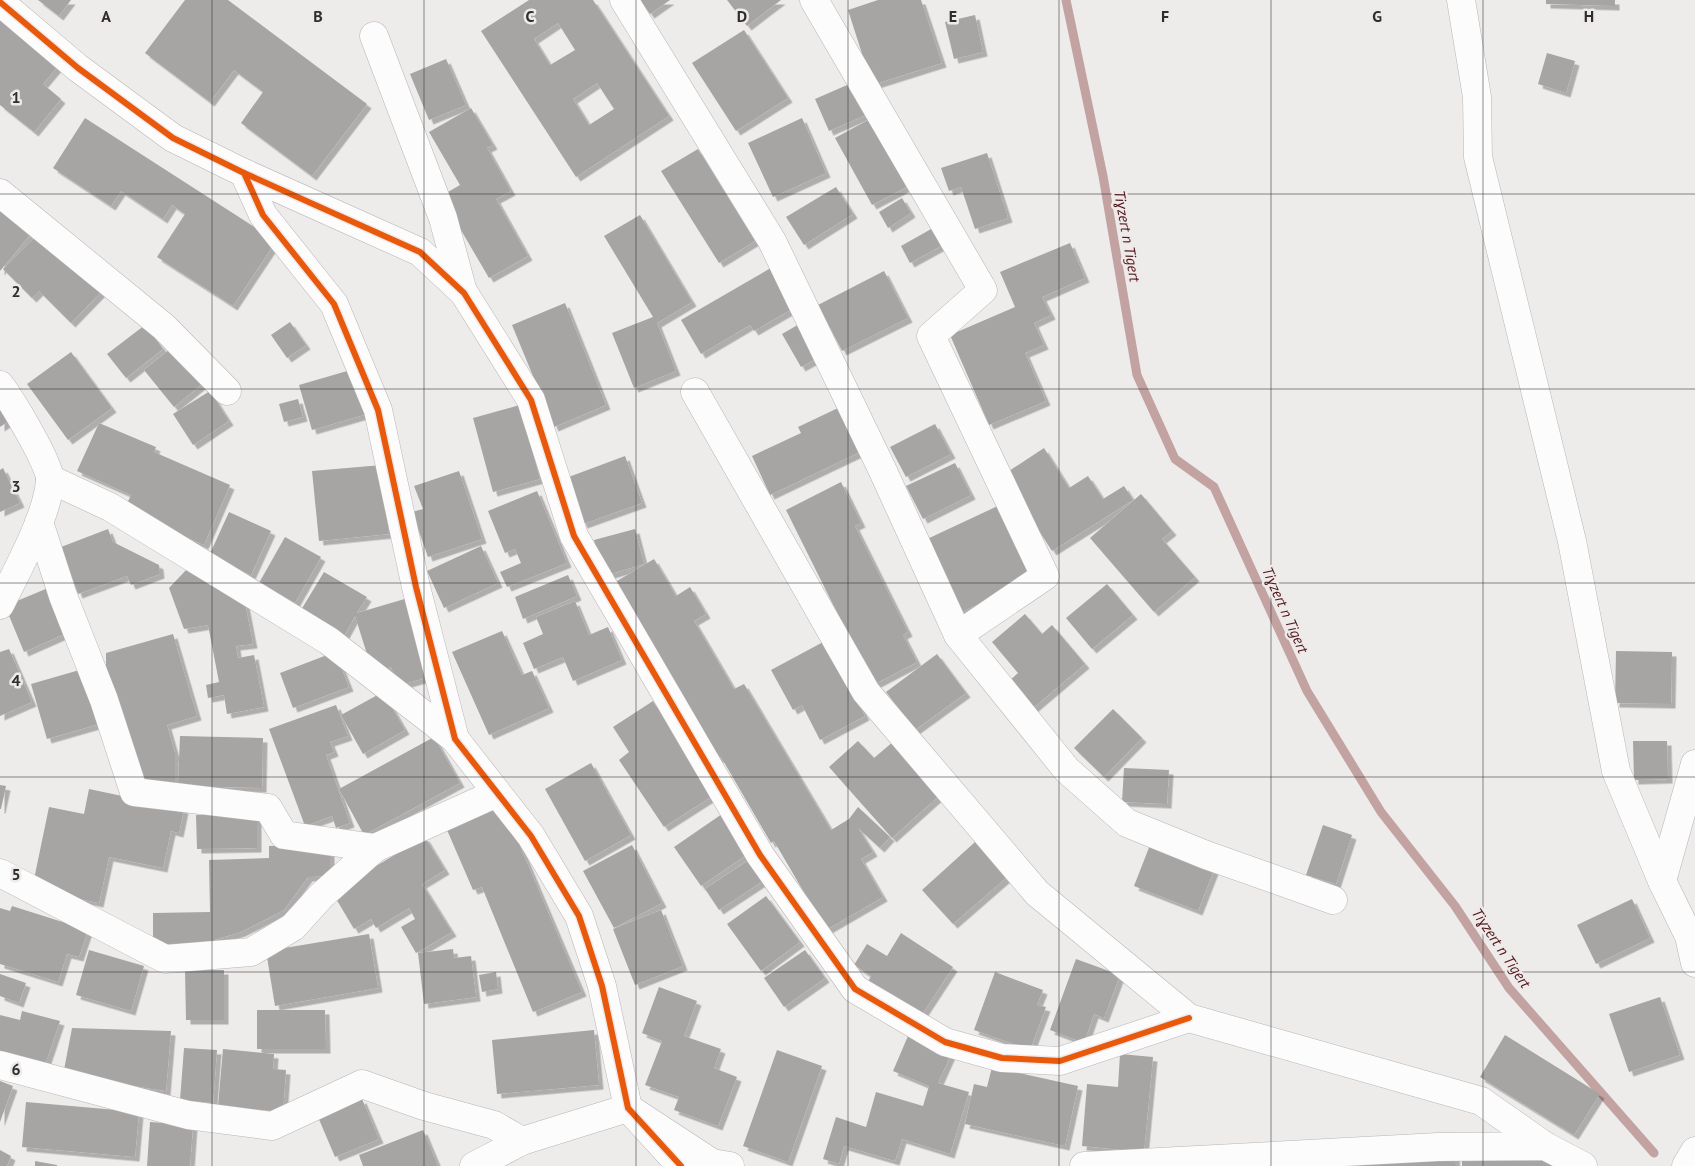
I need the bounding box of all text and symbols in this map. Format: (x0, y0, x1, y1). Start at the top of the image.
text: A (101, 6, 111, 26)
text: B (313, 6, 323, 26)
text: C (526, 6, 535, 26)
text: D (737, 6, 747, 26)
text: E (949, 6, 957, 26)
text: F (1161, 6, 1169, 26)
text: G (1372, 6, 1382, 26)
text: H (1584, 6, 1594, 26)
text: 1 (11, 87, 21, 107)
water label: Tiɣzert n Tigert (1110, 189, 1145, 284)
text: 2 (11, 281, 21, 301)
text: 3 (11, 476, 21, 496)
water label: Tiɣzert n Tigert (1258, 564, 1313, 657)
text: 4 (11, 670, 21, 690)
text: 5 (11, 864, 21, 884)
water label: Tiɣzert n Tigert (1468, 904, 1536, 992)
text: 6 (11, 1059, 21, 1079)

